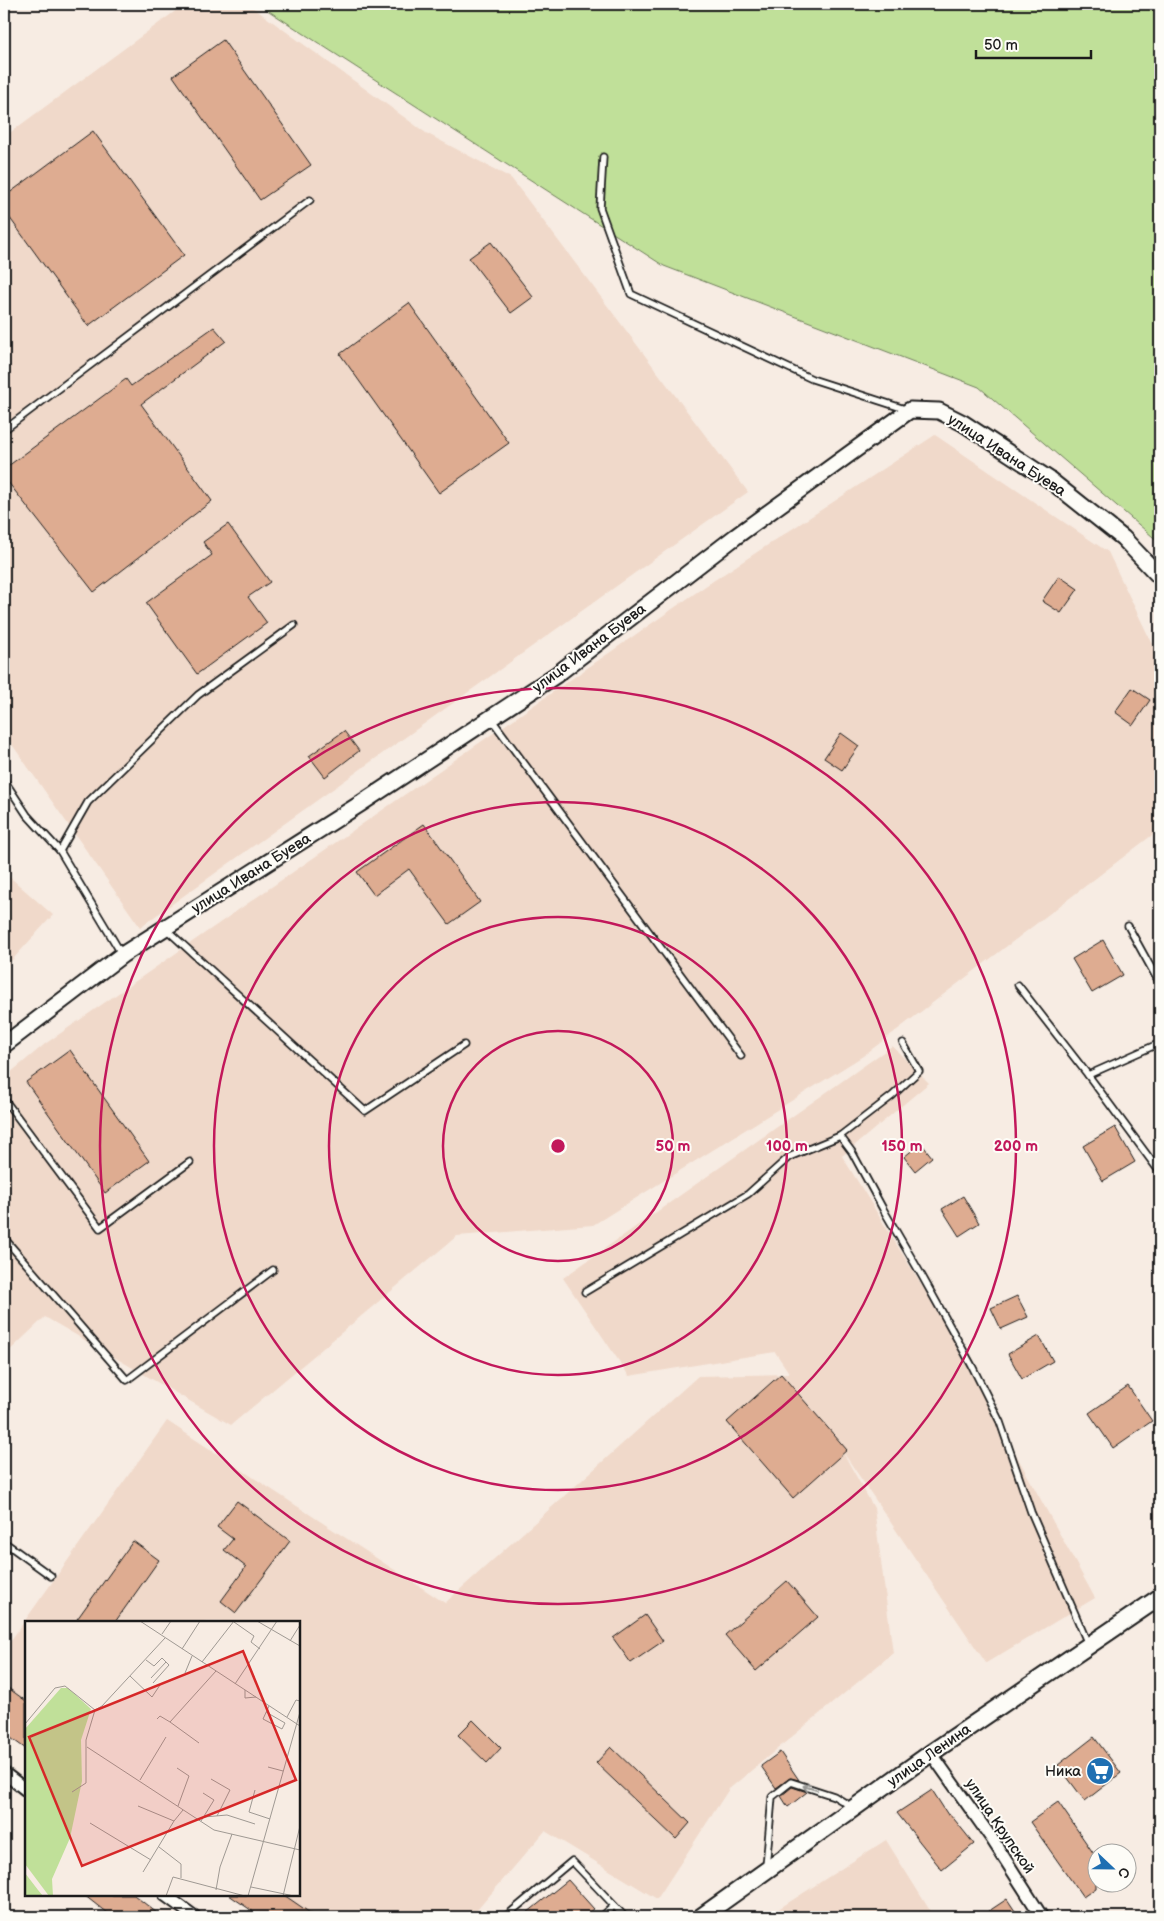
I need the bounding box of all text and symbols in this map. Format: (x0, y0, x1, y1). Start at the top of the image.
scale bar (976, 28, 1092, 60)
text: 50 m (984, 36, 1018, 55)
street label: улица Ивана Буева (944, 410, 1070, 501)
street label: улица Ивана Буева (529, 599, 650, 697)
street label: улица Ивана Буева (188, 829, 315, 918)
centre of rings (549, 1137, 567, 1155)
text: 50 m (656, 1137, 691, 1156)
text: 100 m (766, 1137, 808, 1156)
text: 150 m (881, 1137, 923, 1156)
text: 200 m (994, 1137, 1038, 1156)
inset map (25, 1621, 300, 1896)
street label: улица Ленина (884, 1720, 975, 1791)
supermarket icon: Ника (1085, 1756, 1115, 1786)
place label: Ника (1045, 1762, 1081, 1781)
street label: улица Крупской (961, 1775, 1038, 1878)
one-way arrow (802, 1783, 818, 1793)
north arrow (1086, 1844, 1136, 1894)
text: С (1114, 1865, 1133, 1881)

